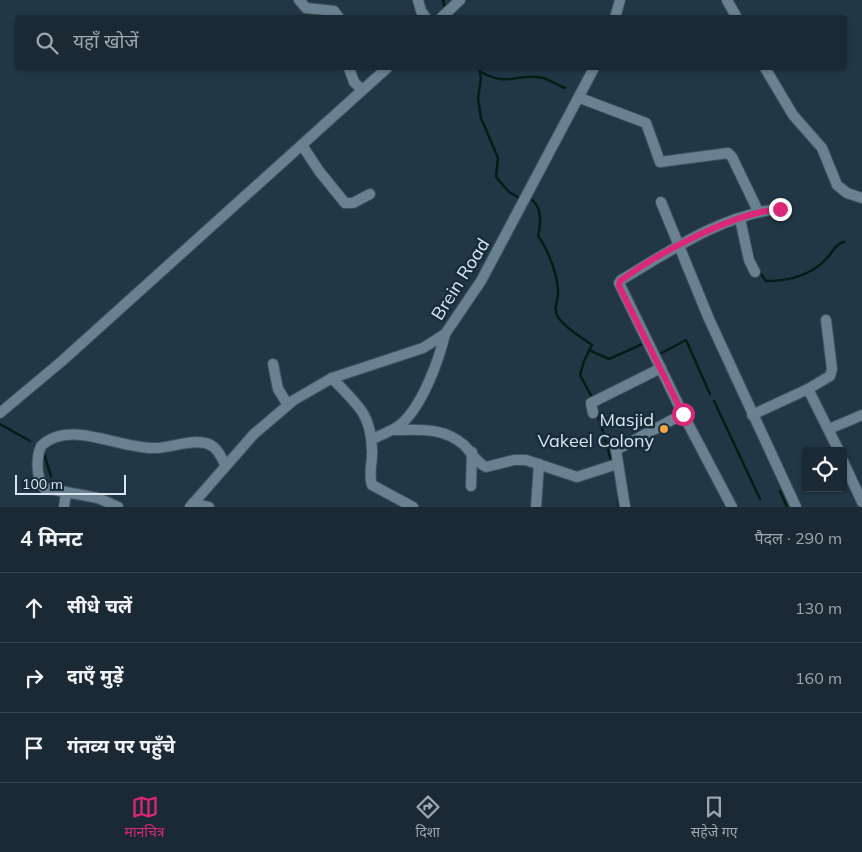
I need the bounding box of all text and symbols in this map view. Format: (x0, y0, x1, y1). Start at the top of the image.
search box (15, 15, 847, 70)
icon: search (33, 29, 61, 57)
text: यहाँ खोजें (73, 29, 139, 53)
route end (769, 198, 792, 221)
street label: Brein Road (426, 234, 494, 324)
route start (672, 403, 695, 426)
place label: Masjid Vakeel Colony (538, 408, 654, 452)
marker: Masjid Vakeel Colony (658, 423, 670, 435)
map controls (802, 447, 847, 492)
button: locate (802, 447, 847, 492)
scale bar (15, 472, 126, 495)
text: 100 m (22, 475, 63, 493)
text: 4 मिनट (20, 525, 82, 551)
text: पैदल · 290 m (754, 528, 842, 548)
icon: ahead (20, 594, 48, 622)
text: सीधे चलें (67, 594, 132, 618)
text: 130 m (795, 598, 842, 618)
icon: right (20, 664, 48, 692)
text: दाएँ मुड़ें (67, 664, 123, 688)
text: 160 m (795, 668, 842, 688)
icon: arrive (20, 734, 48, 762)
text: गंतव्य पर पहुँचे (67, 734, 175, 758)
tab: मानचित्र (125, 793, 165, 843)
tab: दिशा (414, 793, 442, 843)
tab: सहेजे गए (691, 793, 737, 843)

